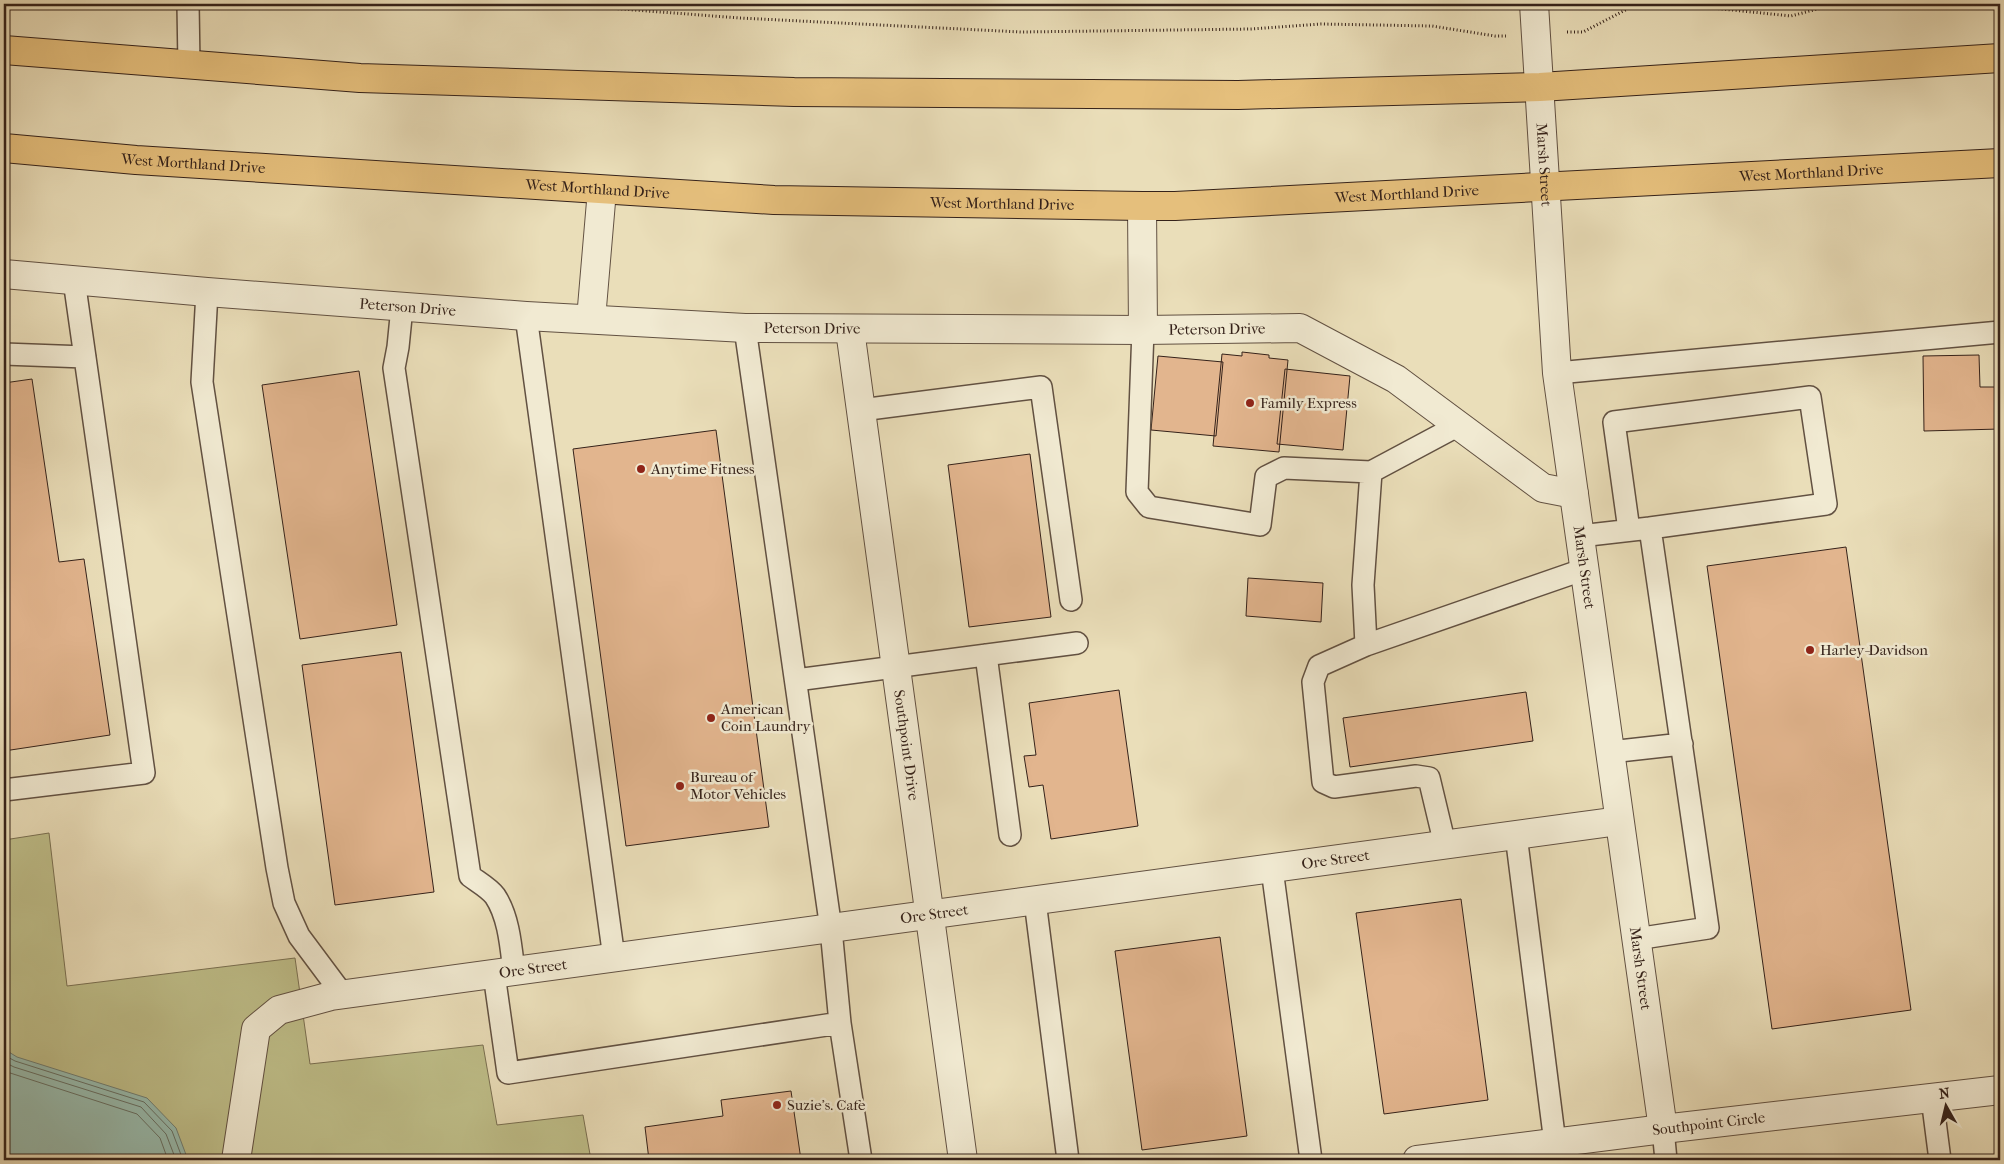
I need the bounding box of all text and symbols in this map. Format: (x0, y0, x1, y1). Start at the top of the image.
street label: Marsh Street (1532, 122, 1556, 208)
street label: West Morthland Drive (119, 150, 267, 177)
street label: West Morthland Drive (1738, 160, 1884, 186)
street label: West Morthland Drive (524, 175, 671, 202)
street label: West Morthland Drive (1333, 181, 1480, 207)
street label: West Morthland Drive (929, 194, 1075, 214)
street label: Peterson Drive (359, 294, 457, 320)
street label: Peterson Drive (763, 319, 861, 338)
street label: Peterson Drive (1168, 319, 1266, 339)
place label: Family Express (1260, 394, 1357, 412)
marker: Family Express (1244, 397, 1256, 409)
place label: Anytime Fitness (650, 460, 755, 478)
marker: Anytime Fitness (635, 463, 647, 475)
street label: Marsh Street (1570, 525, 1599, 611)
place label: Harley-Davidson (1820, 641, 1928, 659)
marker: Harley-Davidson (1804, 644, 1816, 656)
street label: Southpoint Drive (890, 689, 923, 802)
place label: American Coin Laundry (720, 700, 812, 735)
marker: American Coin Laundry (705, 712, 717, 724)
place label: Bureau of Motor Vehicles (690, 768, 787, 803)
marker: Bureau of Motor Vehicles (674, 780, 686, 792)
street label: Ore Street (1300, 846, 1371, 873)
street label: Ore Street (899, 900, 970, 928)
street label: Marsh Street (1626, 926, 1655, 1012)
street label: Ore Street (498, 955, 569, 982)
north arrow (1922, 1082, 1972, 1132)
text: N (1938, 1084, 1951, 1103)
place label: Suzie's. Cafe (787, 1096, 866, 1114)
marker: Suzie's. Cafe (771, 1099, 783, 1111)
street label: Southpoint Circle (1651, 1108, 1767, 1139)

